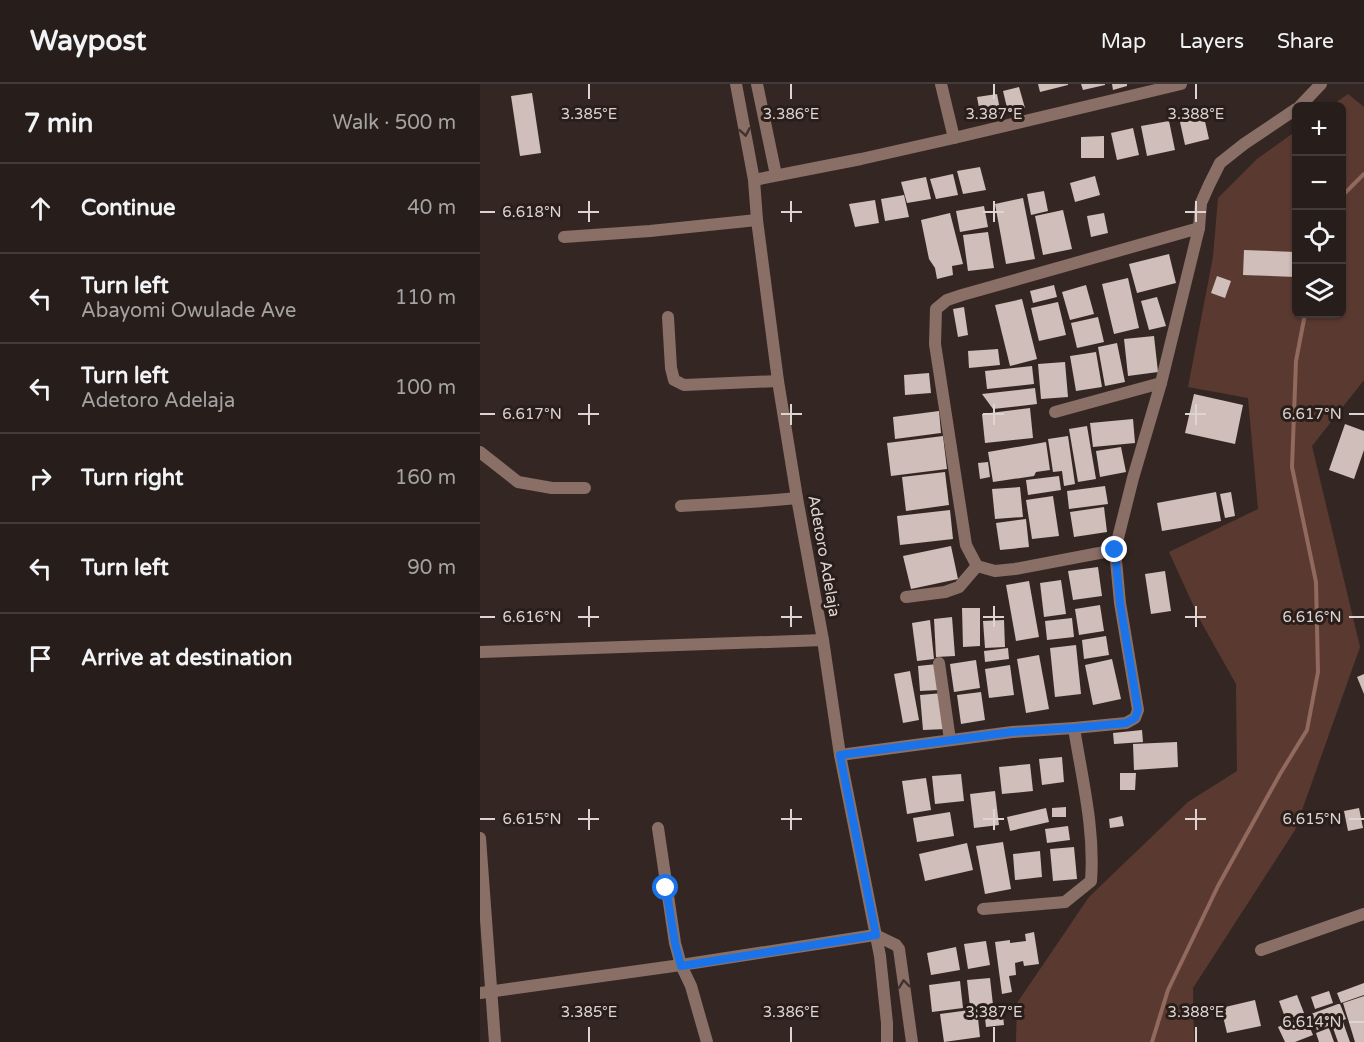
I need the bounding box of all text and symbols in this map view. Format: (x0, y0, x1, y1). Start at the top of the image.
text: Waypost (30, 24, 146, 58)
text: Map (1101, 29, 1146, 54)
text: Layers (1179, 29, 1244, 54)
text: Share (1277, 29, 1334, 54)
map controls (1292, 102, 1346, 318)
button: + (1292, 102, 1346, 156)
text: 3.385°E (561, 105, 617, 123)
text: 3.386°E (763, 105, 819, 123)
text: 3.387°E (965, 105, 1023, 123)
text: 3.388°E (1168, 105, 1224, 123)
text: 7 min (24, 108, 93, 139)
text: Walk · 500 m (333, 111, 456, 135)
one-way arrow (738, 127, 751, 137)
button: − (1292, 156, 1346, 210)
icon: ahead (24, 192, 57, 225)
text: Continue (81, 195, 176, 221)
text: 40 m (407, 196, 456, 220)
text: 6.618°N (502, 203, 562, 221)
button: locate (1292, 210, 1346, 264)
button: layers (1292, 264, 1346, 318)
text: Turn left (81, 273, 169, 299)
icon: left (24, 282, 57, 315)
text: 110 m (395, 286, 456, 310)
text: Abayomi Owulade Ave (81, 299, 296, 323)
text: Turn left (81, 363, 169, 389)
icon: left (24, 372, 57, 405)
text: 100 m (395, 376, 456, 400)
text: Adetoro Adelaja (81, 389, 235, 413)
text: 6.617°N (502, 405, 562, 423)
text: 6.617°N (1282, 405, 1342, 423)
icon: right (24, 462, 57, 495)
text: Turn right (81, 465, 183, 491)
text: 160 m (395, 466, 456, 490)
street label: Adetoro Adelaja (803, 494, 845, 618)
route end (1101, 536, 1127, 562)
icon: left (24, 552, 57, 585)
text: Turn left (81, 555, 169, 581)
text: 90 m (407, 556, 456, 580)
text: 6.616°N (502, 608, 562, 626)
text: 6.616°N (1282, 608, 1342, 626)
icon: arrive (24, 642, 57, 675)
text: Arrive at destination (81, 645, 292, 671)
text: 6.615°N (503, 810, 562, 828)
text: 6.615°N (1283, 810, 1342, 828)
route start (652, 874, 678, 900)
one-way arrow (898, 980, 910, 989)
text: 3.385°E (561, 1003, 617, 1021)
text: 3.386°E (763, 1003, 819, 1021)
text: 3.387°E (965, 1003, 1023, 1021)
text: 3.388°E (1168, 1003, 1224, 1021)
text: 6.614°N (1282, 1013, 1342, 1031)

